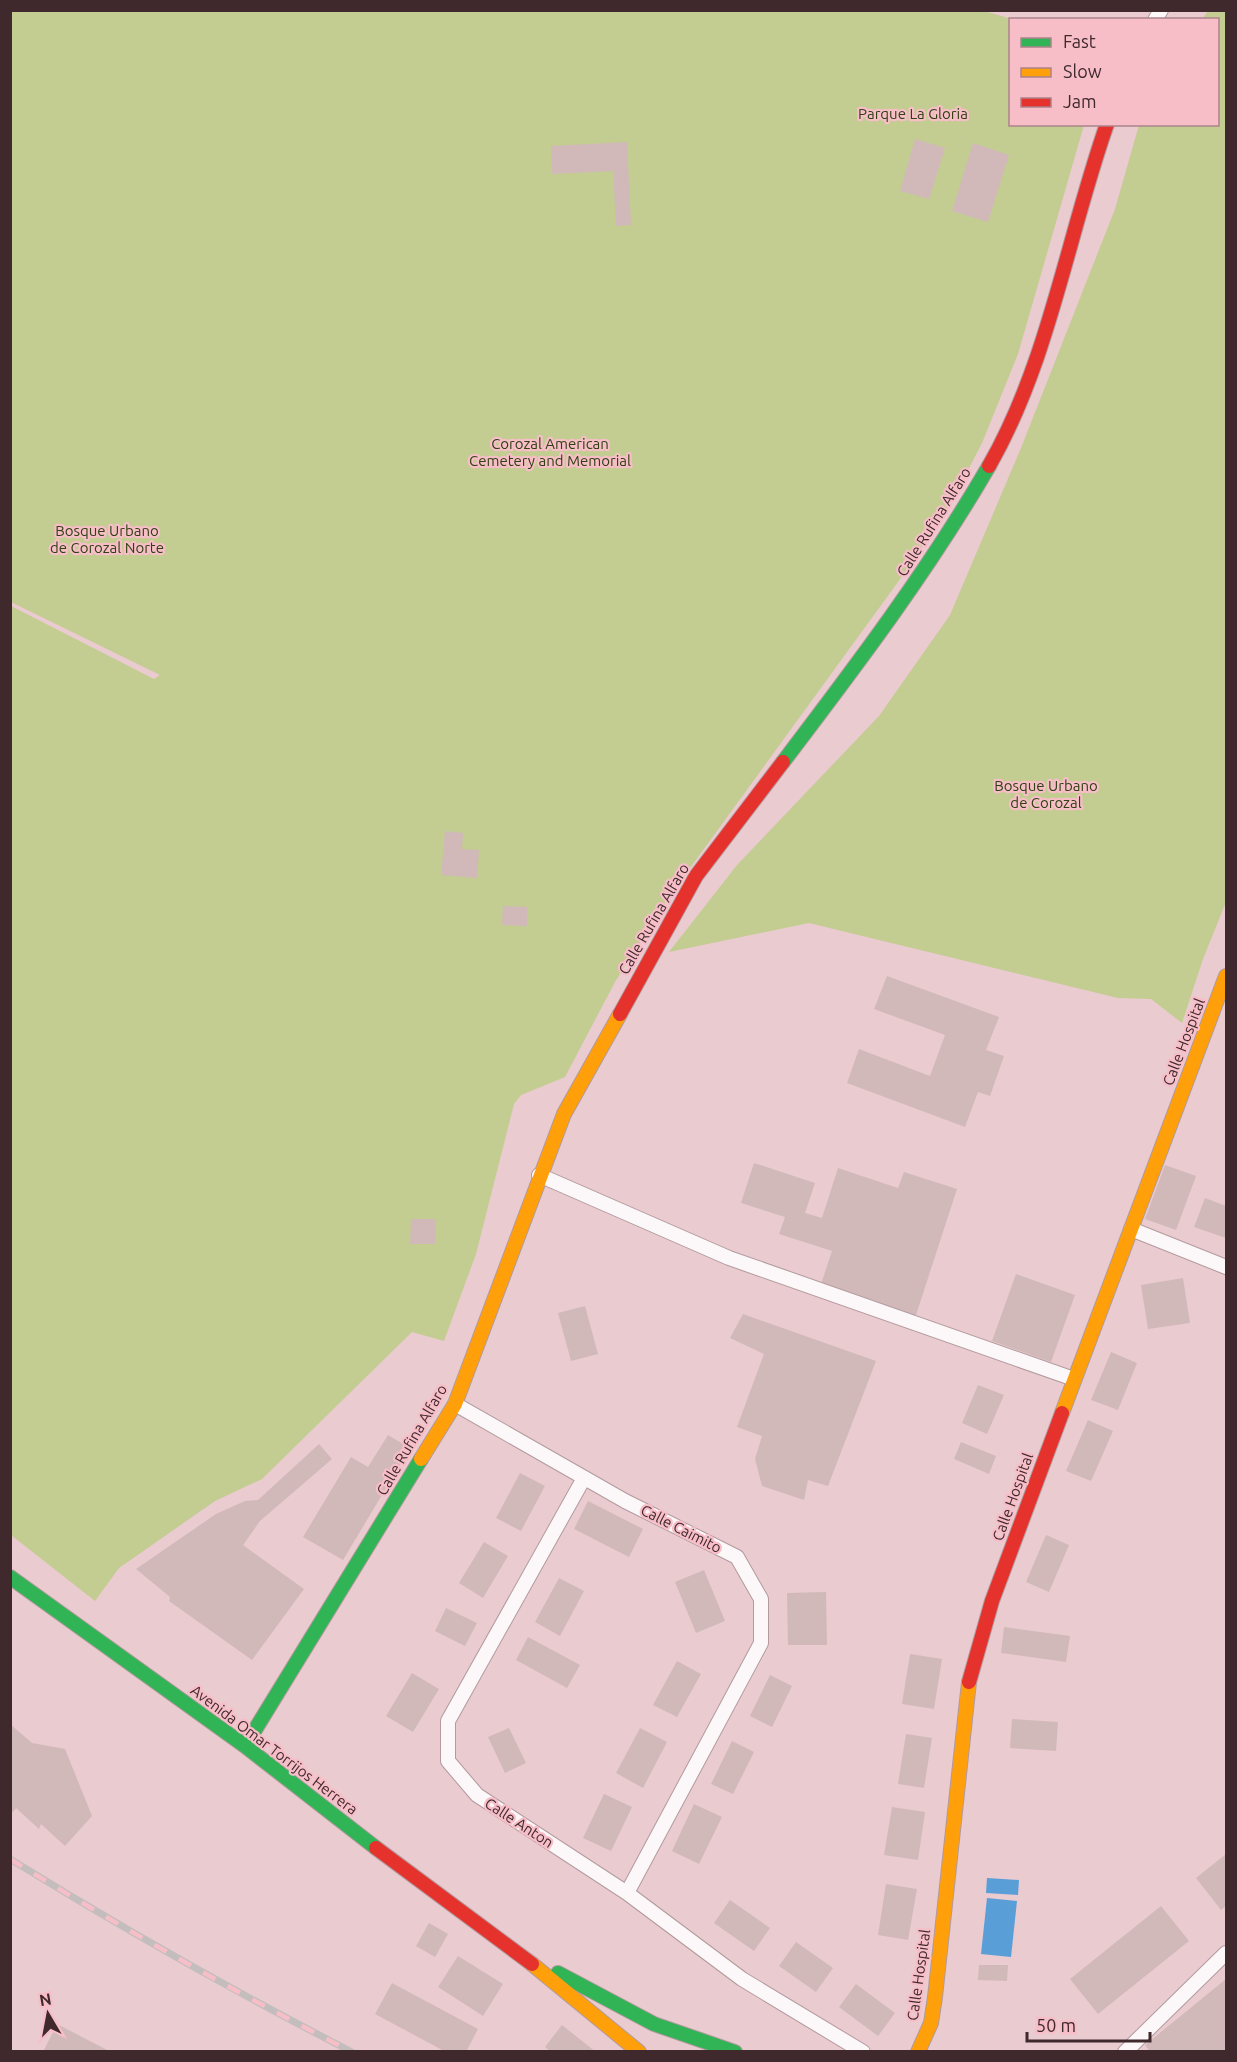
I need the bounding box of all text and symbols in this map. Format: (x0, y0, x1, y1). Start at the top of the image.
legend (1009, 18, 1219, 126)
text: Fast (1063, 31, 1096, 51)
text: Slow (1063, 61, 1102, 81)
text: Jam (1063, 91, 1097, 111)
park label: Parque La Gloria (858, 105, 968, 122)
park label: Corozal American Cemetery and Memorial (469, 435, 631, 469)
street label: Calle Rufina Alfaro (893, 464, 974, 579)
park label: Bosque Urbano de Corozal Norte (50, 522, 164, 556)
park label: Bosque Urbano de Corozal (994, 777, 1098, 811)
street label: Calle Rufina Alfaro (615, 860, 692, 977)
street label: Calle Hospital (1159, 996, 1208, 1088)
street label: Calle Rufina Alfaro (373, 1381, 450, 1498)
street label: Calle Hospital (989, 1451, 1036, 1543)
street label: Calle Caimito (638, 1501, 724, 1556)
street label: Avenida Omar Torrijos Herrera (188, 1681, 361, 1818)
street label: Calle Anton (482, 1794, 557, 1851)
street label: Calle Hospital (904, 1928, 933, 2022)
north arrow (18, 1984, 78, 2044)
text: N (38, 1989, 53, 2009)
scale bar (1027, 2005, 1150, 2043)
text: 50 m (1036, 2015, 1076, 2035)

